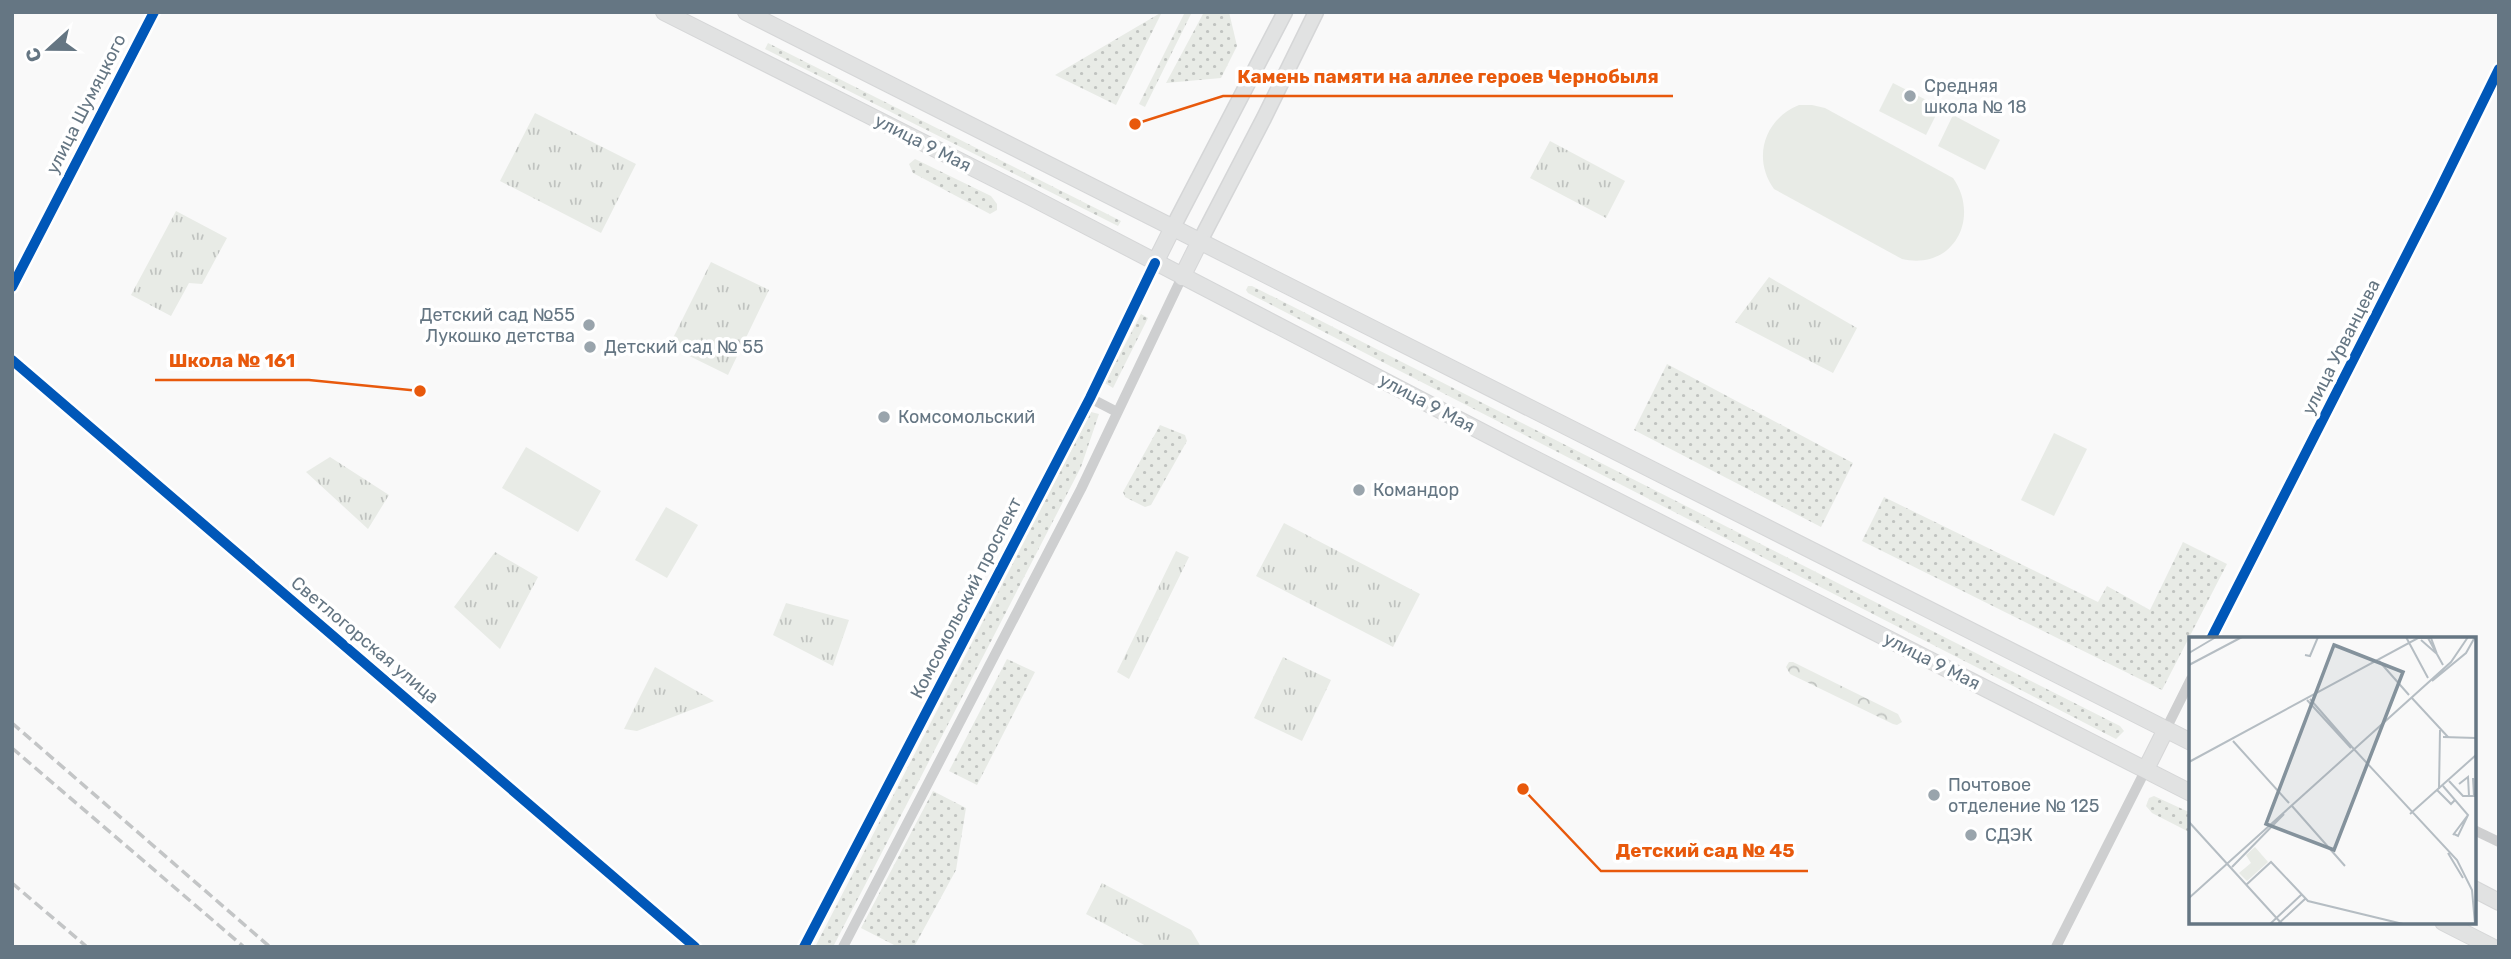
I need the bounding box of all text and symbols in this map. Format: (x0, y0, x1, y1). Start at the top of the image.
north arrow (14, 14, 84, 84)
street label: улица Шумяцкого (41, 30, 131, 178)
text: С (20, 45, 47, 65)
callout: Камень памяти на аллее героев Чернобыля (1223, 56, 1673, 96)
text: Камень памяти на аллее героев Чернобыля (1237, 65, 1659, 88)
place label: Средняя школа № 18 (1924, 75, 2027, 118)
marker: Средняя школа № 18 (1902, 88, 1918, 104)
street label: улица 9 Мая (871, 109, 975, 177)
street label: улица Урванцева (2297, 276, 2385, 418)
place label: Детский сад №55 Лукошко детства (420, 304, 575, 347)
marker: Детский сад №55 Лукошко детства (581, 317, 597, 333)
place label: Детский сад № 55 (604, 336, 764, 358)
marker: Детский сад № 55 (582, 339, 598, 355)
callout: Школа № 161 (155, 340, 309, 380)
text: Школа № 161 (169, 349, 295, 372)
street label: улица 9 Мая (1375, 369, 1479, 437)
place label: Комсомольский (898, 406, 1035, 428)
marker: Комсомольский (876, 409, 892, 425)
place label: Командор (1373, 479, 1459, 501)
marker: Командор (1351, 482, 1367, 498)
street label: Комсомольский проспект (906, 494, 1026, 702)
street label: Светлогорская улица (287, 572, 443, 708)
street label: улица 9 Мая (1880, 627, 1984, 695)
inset map (2189, 637, 2476, 924)
place label: Почтовое отделение № 125 (1948, 774, 2099, 817)
marker: Почтовое отделение № 125 (1926, 787, 1942, 803)
place label: СДЭК (1985, 824, 2033, 846)
marker: СДЭК (1963, 827, 1979, 843)
callout: Детский сад № 45 (1601, 831, 1808, 871)
text: Детский сад № 45 (1615, 839, 1795, 862)

